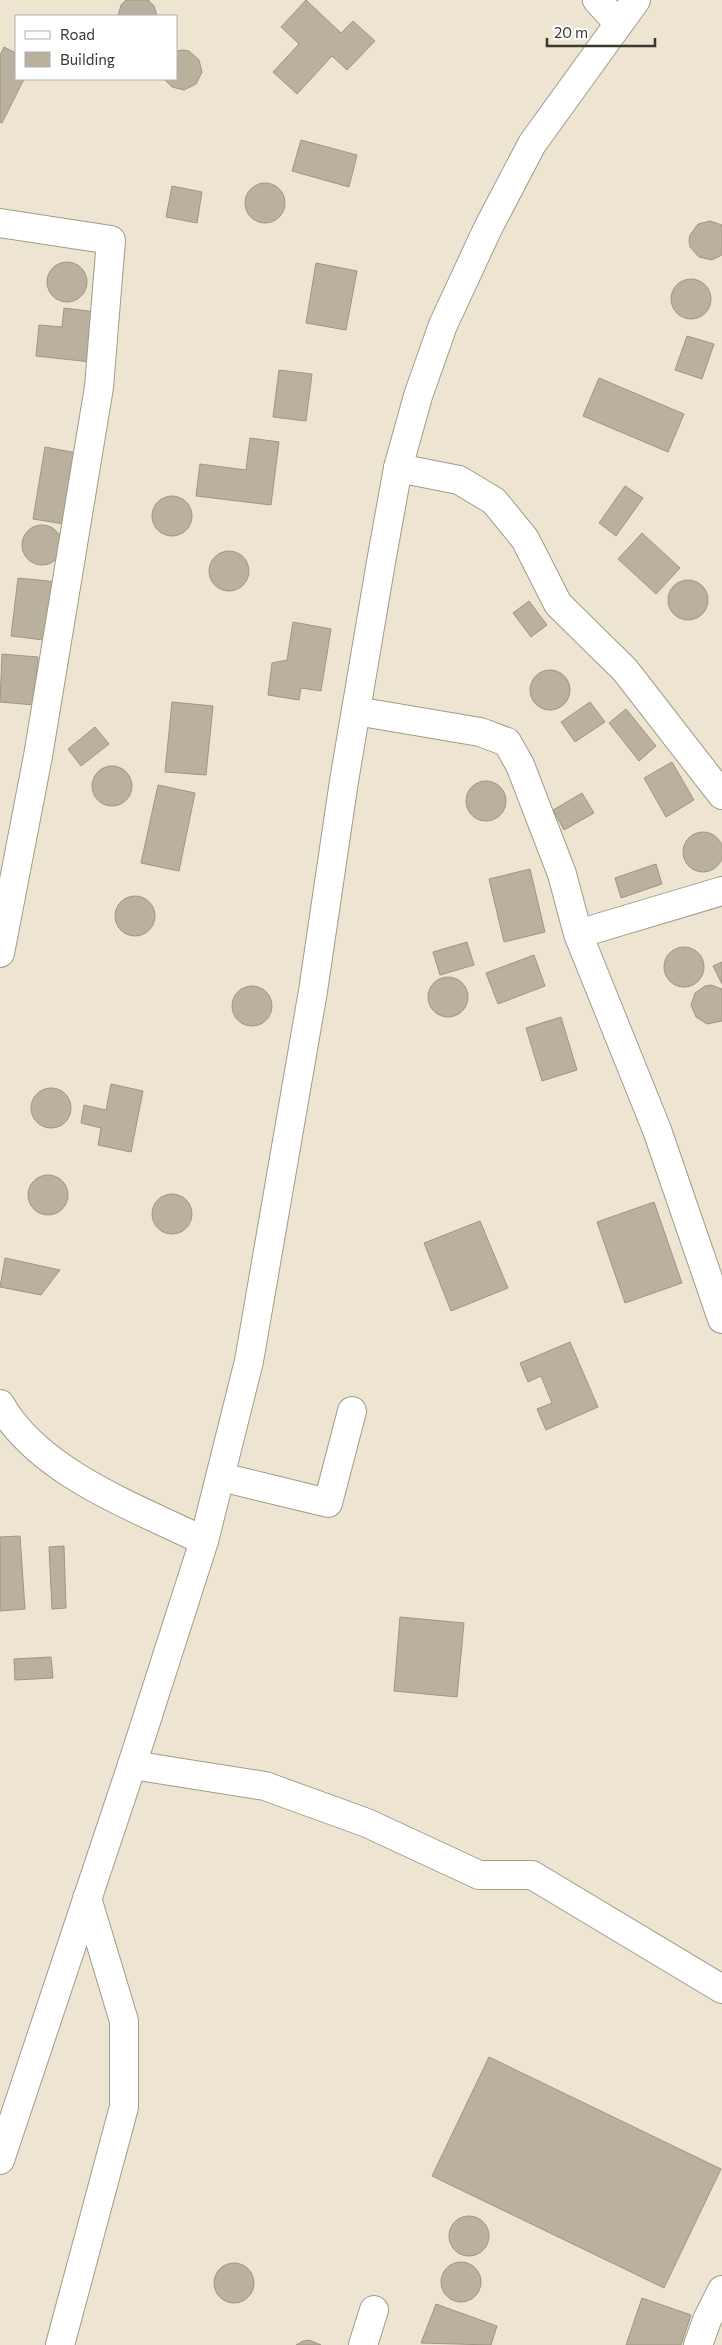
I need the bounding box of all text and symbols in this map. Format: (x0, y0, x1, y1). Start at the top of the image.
legend (15, 15, 178, 80)
scale bar (547, 15, 654, 47)
text: 20 m (554, 23, 588, 41)
text: Road (60, 25, 95, 43)
text: Building (60, 50, 115, 68)

